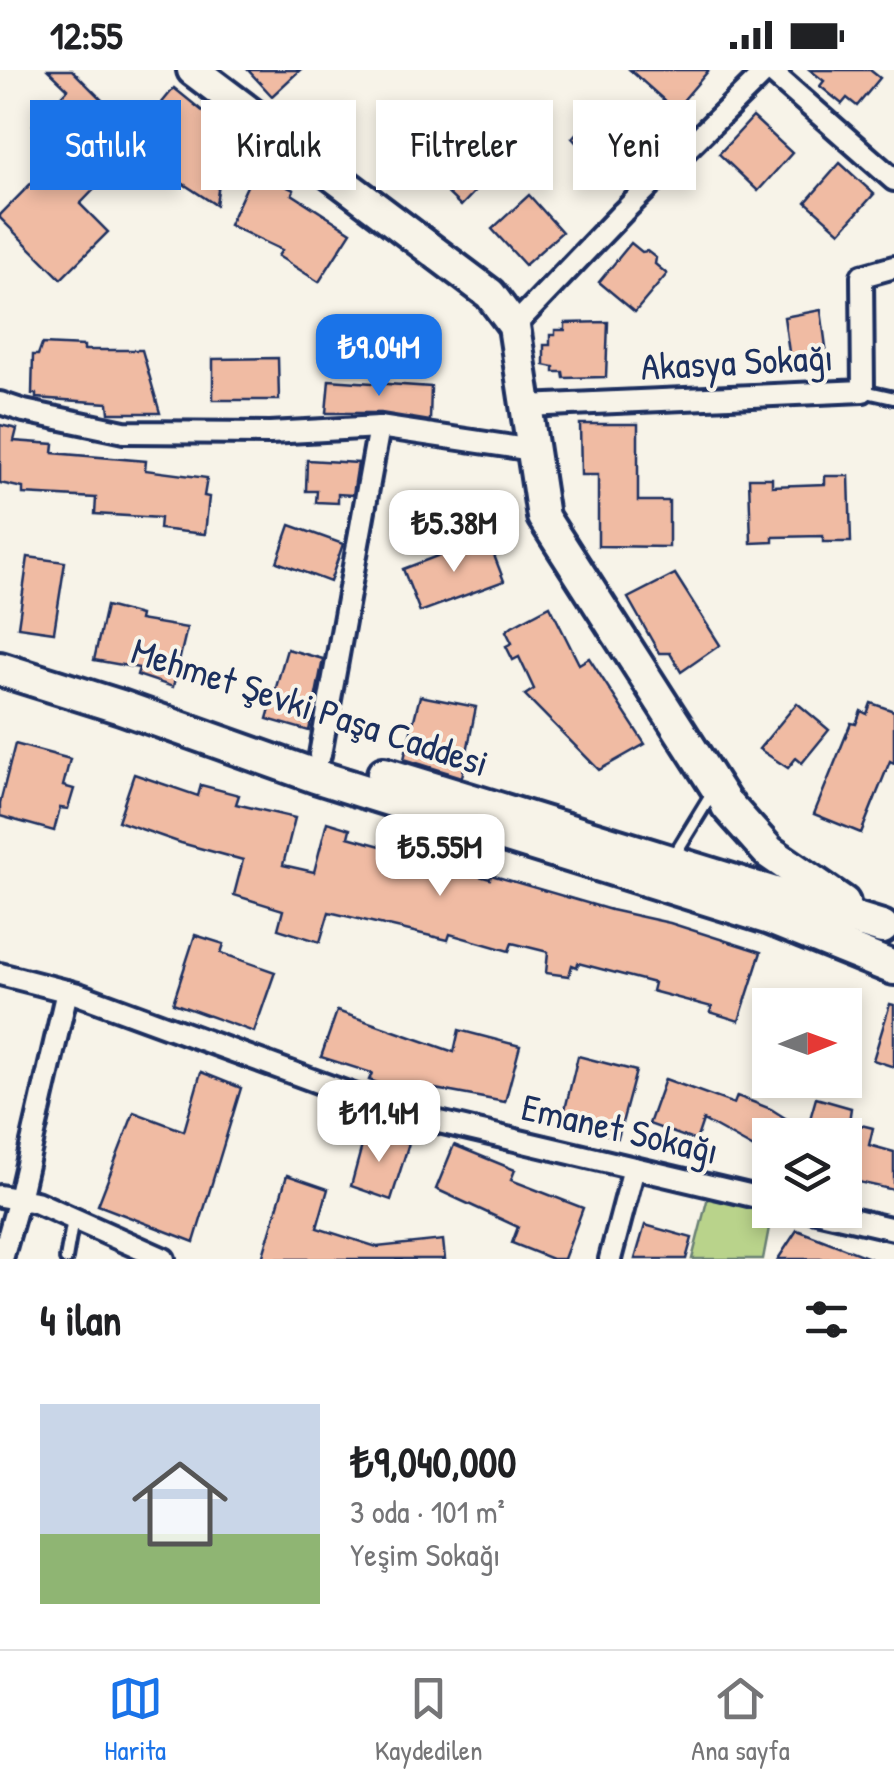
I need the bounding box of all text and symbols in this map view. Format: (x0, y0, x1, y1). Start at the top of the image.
text: 12:55 (50, 9, 123, 61)
chip: Satılık (30, 100, 181, 190)
chip: Kiralık (201, 100, 356, 190)
chip: Filtreler (376, 100, 553, 190)
chip: Yeni (573, 100, 696, 190)
pin: ₺9.04M (298, 314, 460, 399)
text: ₺9.04M (338, 325, 420, 368)
street label: Akasya Sokağı (640, 330, 834, 392)
pin: ₺5.38M (373, 490, 535, 575)
text: ₺5.38M (411, 501, 497, 544)
street label: Mehmet Şevki Paşa Caddesi (125, 624, 495, 788)
pin: ₺5.55M (359, 814, 521, 899)
text: ₺5.55M (398, 825, 482, 868)
north arrow (752, 988, 862, 1098)
map controls (752, 988, 862, 1228)
pin: ₺11.4M (298, 1080, 460, 1165)
street label: Emanet Sokağı (517, 1080, 724, 1176)
text: ₺11.4M (339, 1091, 419, 1134)
button: layers (752, 1118, 862, 1228)
text: 4 ilan (40, 1291, 121, 1348)
icon: filters (799, 1292, 854, 1347)
text: ₺9,040,000 (350, 1433, 516, 1490)
icon: home (120, 1444, 240, 1564)
text: 3 oda · 101 m² (350, 1490, 505, 1533)
text: Yeşim Sokağı (350, 1533, 500, 1576)
tab: Harita (104, 1671, 166, 1769)
tab: Kaydedilen (375, 1671, 483, 1769)
tab: Ana sayfa (691, 1671, 790, 1769)

